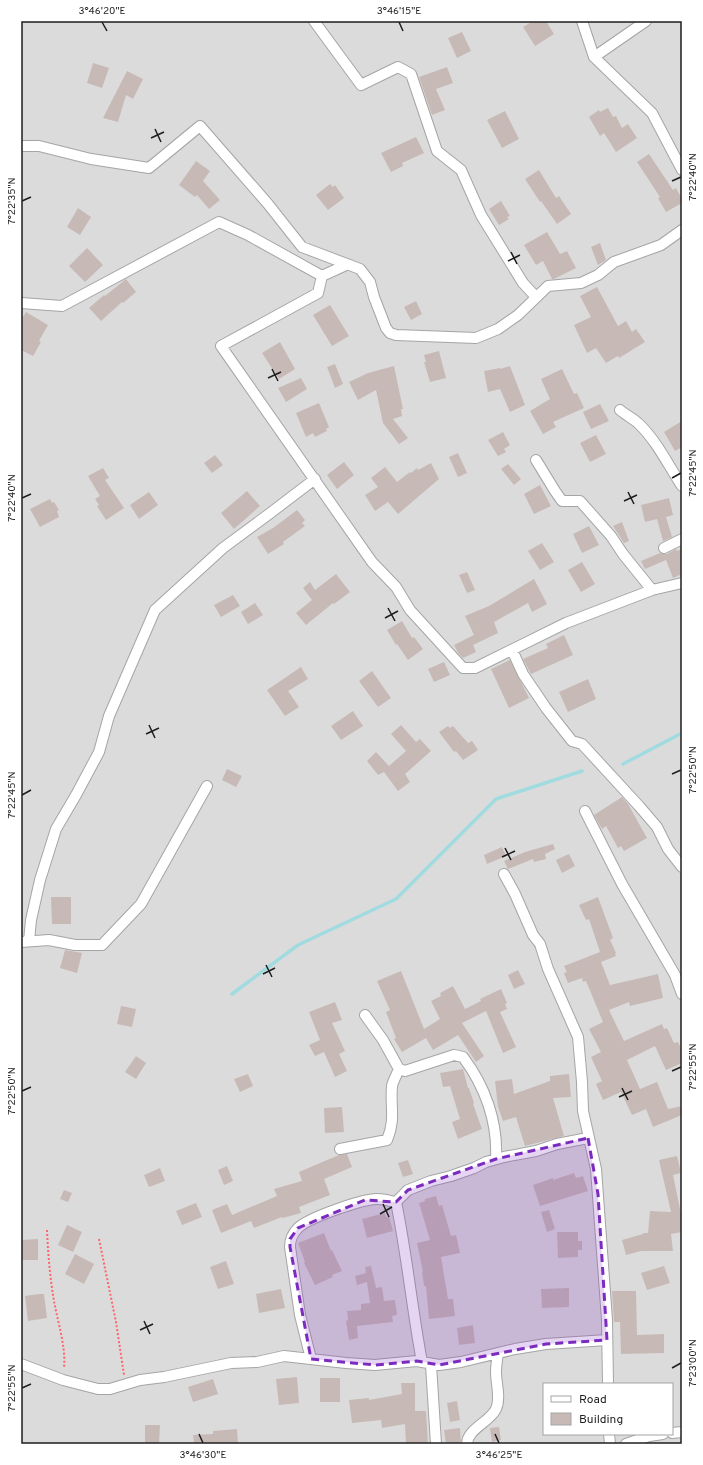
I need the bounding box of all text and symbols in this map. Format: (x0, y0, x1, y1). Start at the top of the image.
text: 3°46'20"E (79, 5, 126, 18)
text: 3°46'15"E (377, 5, 421, 18)
text: 7°22'40"N (687, 153, 700, 201)
text: 7°22'35"N (6, 177, 19, 225)
text: 7°22'45"N (687, 449, 700, 497)
text: 7°22'40"N (6, 474, 19, 522)
text: 7°22'50"N (687, 746, 700, 794)
text: 7°22'45"N (6, 771, 19, 819)
text: 7°22'55"N (687, 1043, 700, 1091)
text: 7°22'50"N (6, 1067, 19, 1115)
text: 7°23'00"N (687, 1339, 700, 1387)
text: 7°22'55"N (6, 1364, 19, 1412)
legend (543, 1383, 673, 1435)
text: Road (579, 1392, 607, 1408)
text: Building (579, 1412, 623, 1428)
text: 3°46'30"E (180, 1449, 226, 1462)
text: 3°46'25"E (476, 1449, 522, 1462)

